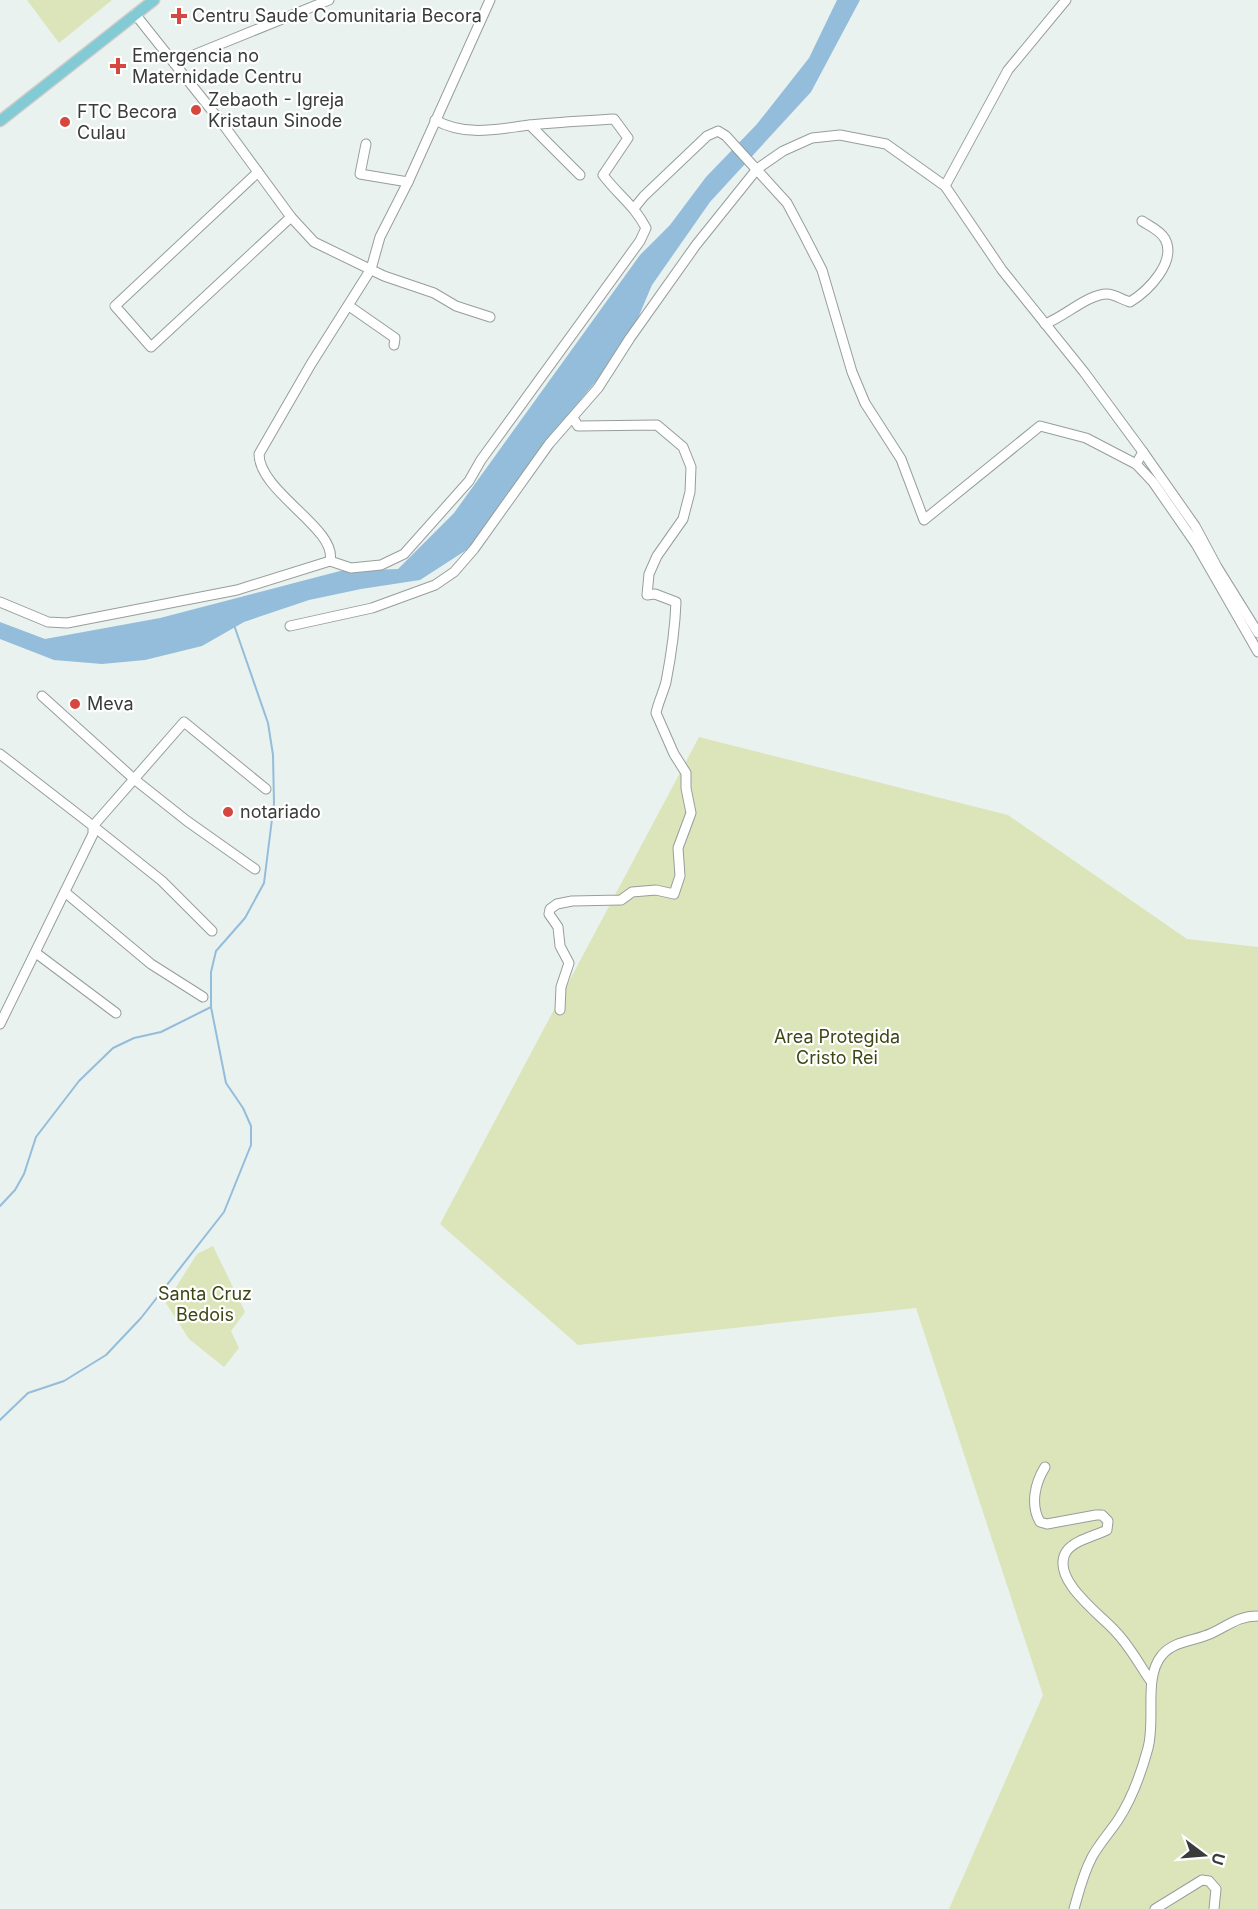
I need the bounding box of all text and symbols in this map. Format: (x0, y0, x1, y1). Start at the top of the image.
place label: Centru Saude Comunitaria Becora (192, 5, 482, 26)
marker: Centru Saude Comunitaria Becora (170, 7, 188, 25)
place label: Emergencia no Maternidade Centru (132, 45, 302, 87)
marker: Emergencia no Maternidade Centru (109, 57, 127, 75)
place label: Zebaoth - Igreja Kristaun Sinode (208, 89, 344, 131)
place label: FTC Becora Culau (77, 101, 177, 143)
marker: Zebaoth - Igreja Kristaun Sinode (189, 103, 203, 117)
marker: FTC Becora Culau (58, 115, 72, 129)
place label: Meva (87, 693, 134, 714)
marker: Meva (68, 697, 82, 711)
place label: notariado (240, 801, 321, 822)
marker: notariado (221, 805, 235, 819)
park label: Area Protegida Cristo Rei (774, 1026, 900, 1068)
park label: Santa Cruz Bedois (158, 1283, 252, 1325)
north arrow (1174, 1825, 1234, 1885)
text: U (1207, 1851, 1230, 1868)

